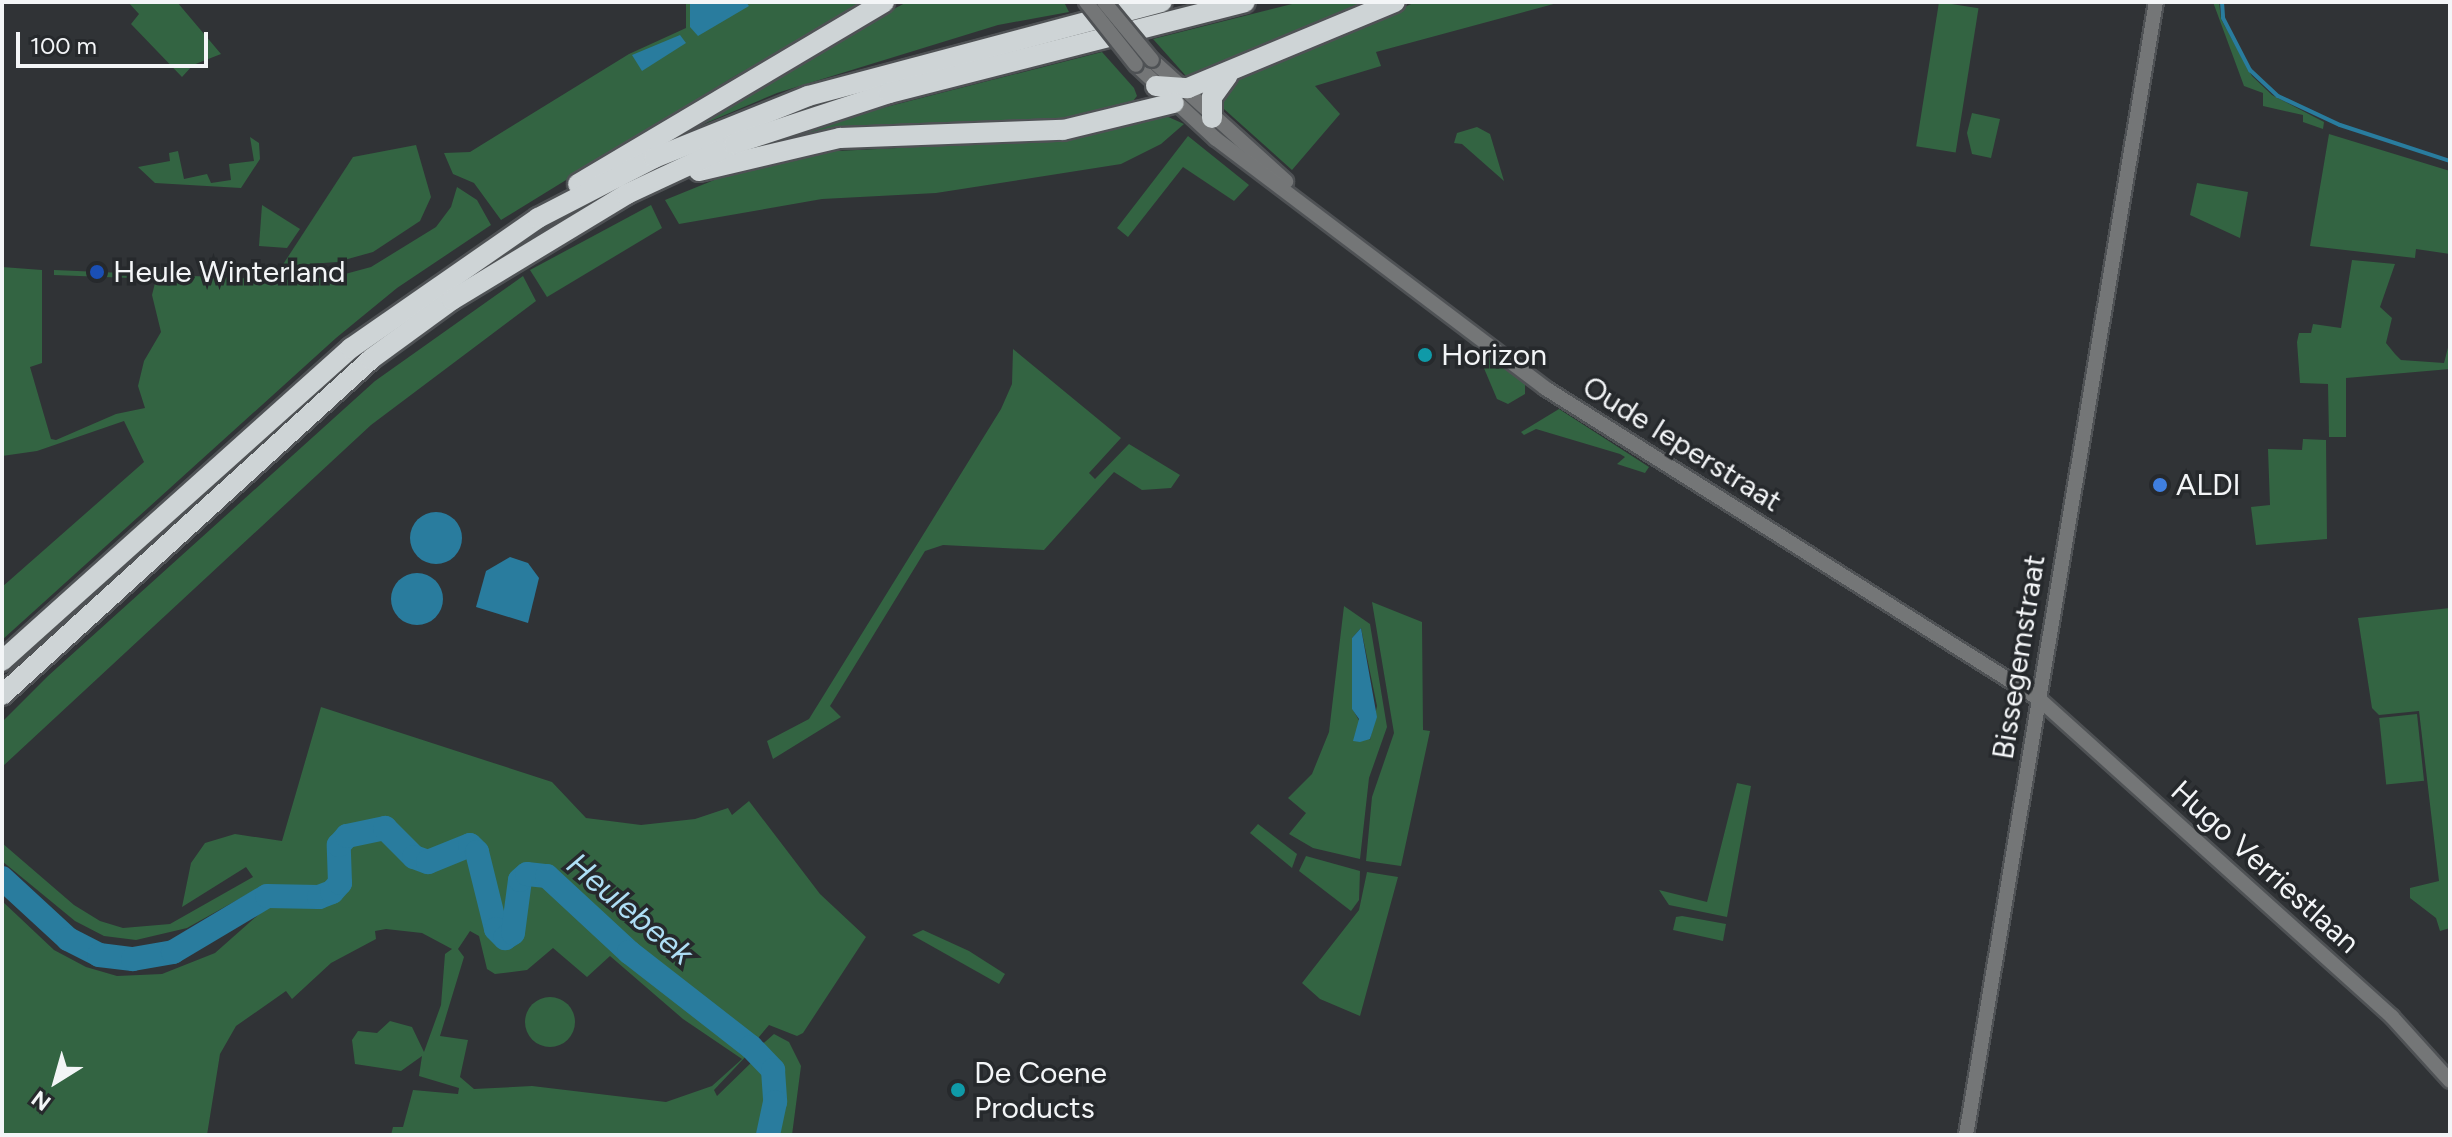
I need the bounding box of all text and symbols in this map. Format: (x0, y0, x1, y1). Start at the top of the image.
scale bar (20, 16, 212, 66)
text: 100 m (30, 31, 97, 60)
place label: Heule Winterland (113, 254, 346, 290)
marker: Heule Winterland (88, 263, 106, 281)
place label: Horizon (1441, 337, 1547, 373)
marker: Horizon (1416, 346, 1434, 364)
street label: Oude Ieperstraat (1576, 368, 1788, 520)
place label: ALDI (2176, 467, 2241, 503)
marker: ALDI (2151, 476, 2169, 494)
street label: Bissegemstraat (1985, 552, 2053, 762)
street label: Hugo Verriestlaan (2164, 773, 2366, 961)
water label: Heulebeek (559, 845, 701, 973)
north arrow (16, 1041, 96, 1121)
place label: De Coene Products (974, 1055, 1107, 1126)
marker: De Coene Products (949, 1081, 967, 1099)
text: N (26, 1085, 56, 1116)

